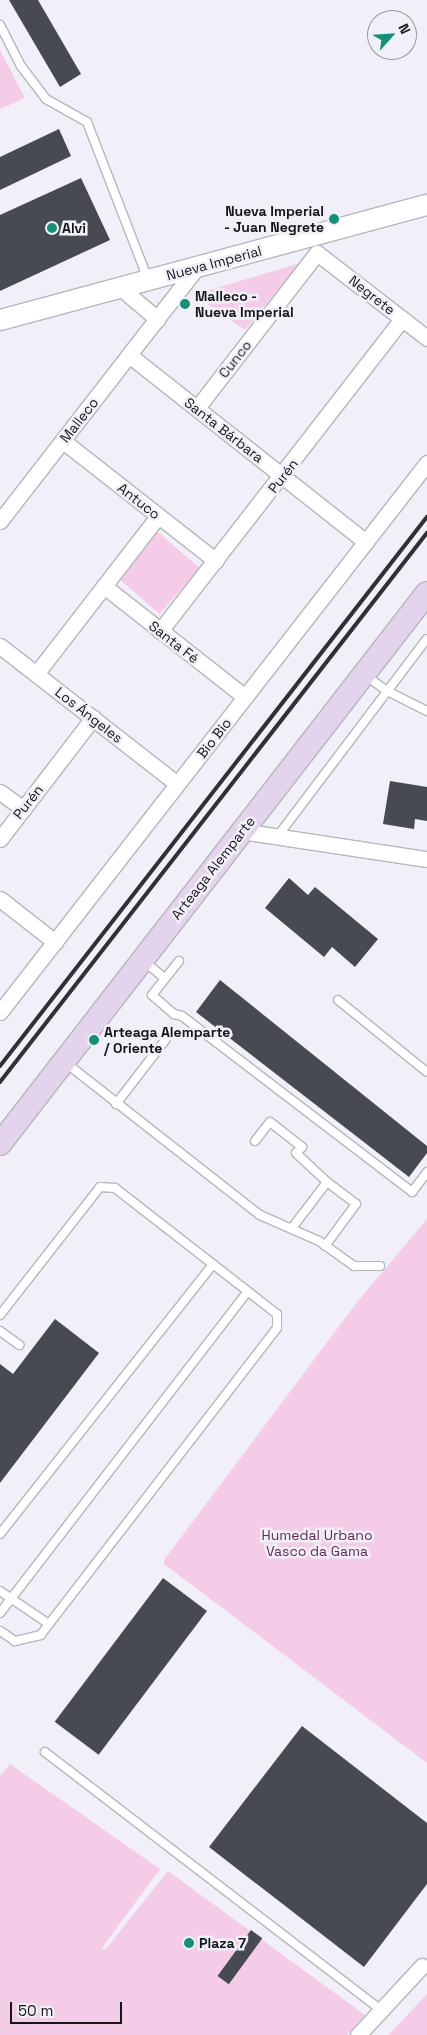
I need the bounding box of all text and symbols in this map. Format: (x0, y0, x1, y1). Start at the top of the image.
north arrow (367, 10, 417, 60)
text: N (394, 21, 415, 37)
place label: Nueva Imperial - Juan Negrete (224, 203, 324, 236)
marker: Nueva Imperial - Juan Negrete (328, 213, 340, 225)
place label: Alvi (62, 220, 86, 236)
marker: Alvi (46, 222, 58, 234)
street label: Nueva Imperial (165, 242, 263, 284)
street label: Negrete (346, 272, 398, 318)
place label: Malleco - Nueva Imperial (195, 288, 294, 321)
marker: Malleco - Nueva Imperial (179, 298, 191, 310)
street label: Cunco (215, 337, 255, 381)
street label: Malleco (56, 394, 102, 446)
street label: Santa Bárbara (181, 394, 267, 466)
street label: Purén (264, 456, 302, 496)
street label: Antuco (114, 479, 164, 523)
street label: Santa Fé (146, 617, 202, 667)
street label: Los Ángeles (52, 683, 126, 747)
street label: Bio Bio (193, 715, 235, 761)
street label: Purén (9, 782, 47, 822)
street label: Arteaga Alemparte (167, 813, 259, 923)
place label: Arteaga Alemparte / Oriente (104, 1024, 231, 1056)
marker: Arteaga Alemparte / Oriente (88, 1034, 100, 1046)
park label: Humedal Urbano Vasco da Gama (261, 1527, 373, 1560)
place label: Plaza 7 (199, 1935, 246, 1951)
marker: Plaza 7 (183, 1937, 195, 1949)
scale bar (12, 1992, 125, 2024)
text: 50 m (18, 2001, 53, 2020)

